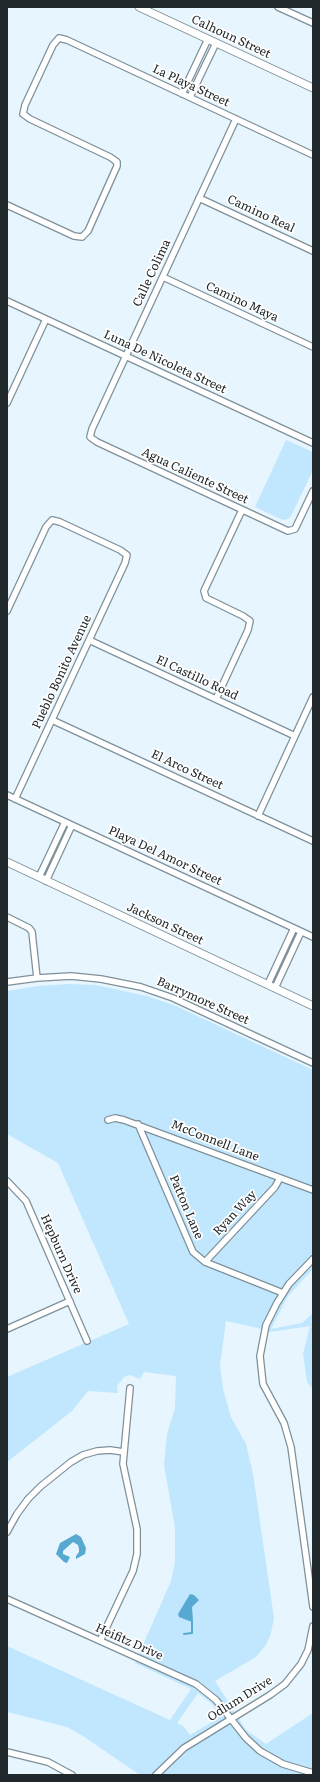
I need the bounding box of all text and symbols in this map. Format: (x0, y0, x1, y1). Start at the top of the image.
street label: Calhoun Street (189, 12, 273, 62)
street label: La Playa Street (150, 62, 232, 110)
street label: Camino Real (225, 192, 297, 236)
street label: Calle Colima (130, 237, 174, 309)
street label: Camino Maya (203, 279, 281, 325)
street label: Luna De Nicoleta Street (101, 327, 229, 397)
street label: Agua Caliente Street (139, 445, 251, 507)
street label: Pueblo Bonito Avenue (29, 613, 95, 731)
street label: El Castillo Road (154, 653, 240, 703)
street label: El Arco Street (149, 747, 225, 793)
street label: Playa Del Amor Street (106, 823, 224, 889)
street label: Jackson Street (124, 900, 206, 948)
street label: Barrymore Street (155, 974, 251, 1028)
street label: McConnell Lane (169, 1118, 261, 1164)
street label: Patton Lane (166, 1173, 206, 1241)
street label: Ryan Way (210, 1187, 260, 1239)
street label: Hepburn Drive (37, 1212, 85, 1296)
street label: Heifitz Drive (93, 1621, 165, 1663)
street label: Odlum Drive (205, 1673, 275, 1725)

